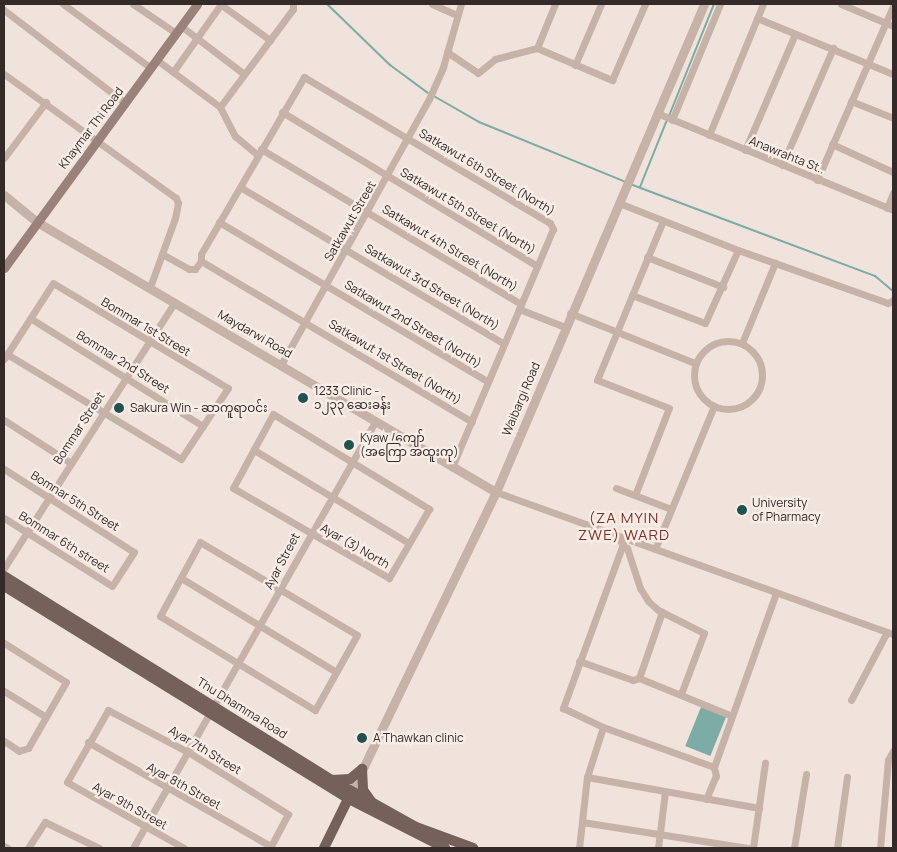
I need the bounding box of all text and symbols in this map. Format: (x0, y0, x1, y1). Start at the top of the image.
street label: Khaymar Thi Road (56, 84, 126, 172)
street label: Satkawut 6th Street (North) (417, 126, 557, 218)
street label: Anawrahta St.. (747, 133, 827, 177)
street label: Satkawut 5th Street (North) (398, 165, 538, 257)
street label: Satkawut Street (321, 178, 379, 264)
street label: Satkawut 4th Street (North) (380, 202, 520, 294)
street label: Satkawut 3rd Street (North) (362, 241, 502, 333)
street label: Satkawut 2nd Street (North) (342, 277, 484, 371)
street label: Bommar 1st Street (99, 295, 193, 359)
street label: Maydarwi Road (215, 307, 295, 361)
street label: Satkawut 1st Street (North) (326, 317, 464, 407)
street label: Bommar 2nd Street (74, 328, 172, 396)
street label: Waibargi Road (499, 360, 543, 438)
place label: 1233 Clinic - ၁၂၃၃ ဆေးခန်း (314, 384, 391, 412)
street label: Bommar Street (50, 389, 108, 467)
marker: 1233 Clinic - ၁၂၃၃ ဆေးခန်း (296, 391, 310, 405)
marker: Sakura Win - ဆာကူရာဝင်း (112, 401, 126, 415)
place label: Sakura Win - ဆာကူရာဝင်း (130, 401, 267, 415)
place label: Kyaw /ကျော် (အကြော အထူးကု) (360, 431, 459, 459)
marker: Kyaw /ကျော် (အကြော အထူးကု) (342, 438, 356, 452)
street label: Bomnar 5th Street (28, 468, 122, 534)
place label: University of Pharmacy (752, 496, 821, 524)
marker: University of Pharmacy (736, 504, 748, 516)
street label: Bommar 6th street (16, 508, 112, 576)
district label: (ZA MYIN ZWE) WARD (577, 508, 671, 543)
street label: Ayar (3) North (318, 520, 392, 572)
street label: Ayar Street (261, 530, 303, 592)
street label: Thu Dhamma Road (194, 674, 290, 742)
street label: Ayar 7th Street (166, 723, 244, 777)
marker: A Thawkan clinic (355, 731, 369, 745)
place label: A Thawkan clinic (373, 731, 464, 745)
street label: Ayar 8th Street (144, 760, 224, 812)
street label: Ayar 9th Street (90, 779, 170, 833)

